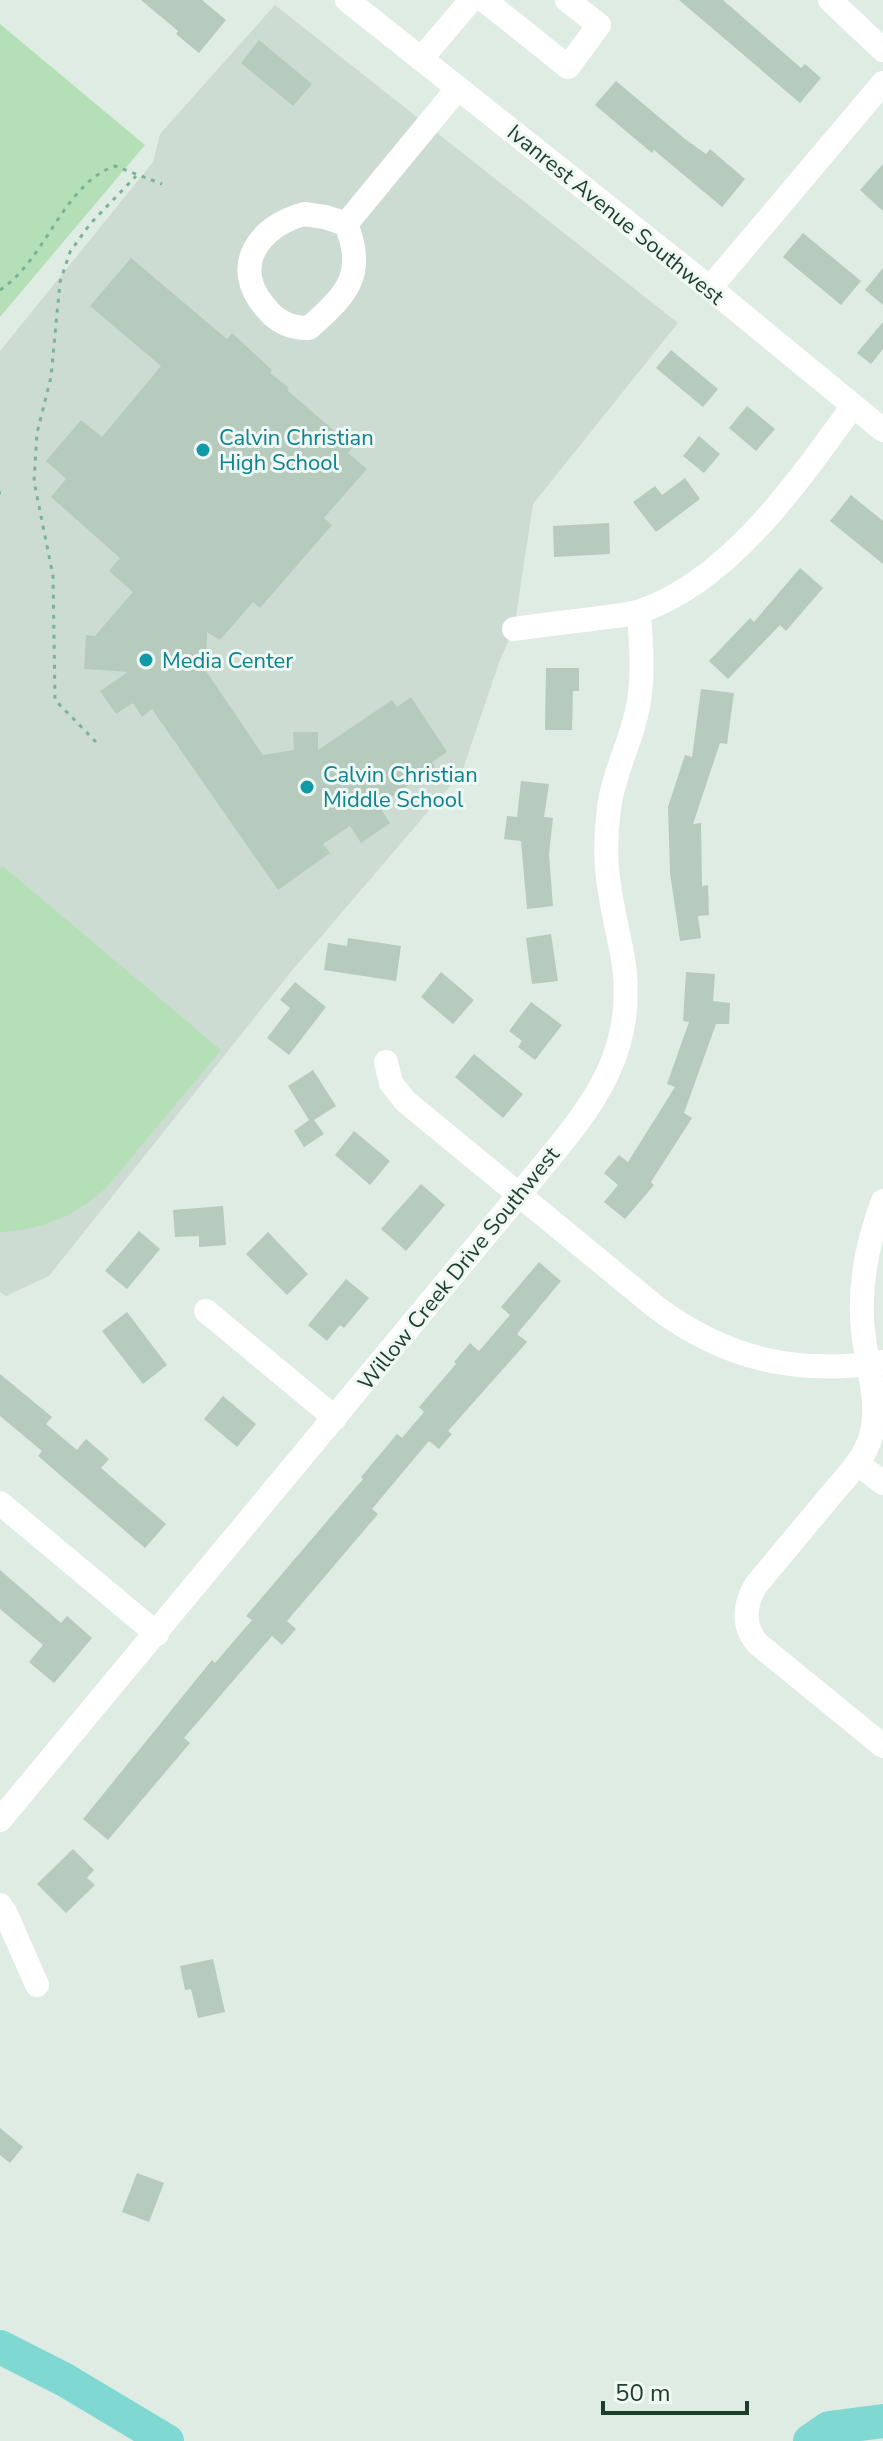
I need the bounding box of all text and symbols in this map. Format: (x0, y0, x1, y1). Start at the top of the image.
street label: Ivanrest Avenue Southwest (501, 118, 730, 312)
place label: Calvin Christian High School (219, 423, 374, 478)
marker: Calvin Christian High School (194, 441, 212, 459)
place label: Media Center (162, 646, 293, 676)
marker: Media Center (137, 651, 155, 669)
place label: Calvin Christian Middle School (323, 760, 478, 815)
marker: Calvin Christian Middle School (298, 778, 316, 796)
street label: Willow Creek Drive Southwest (351, 1140, 567, 1397)
scale bar (603, 2365, 747, 2415)
text: 50 m (615, 2377, 671, 2409)

